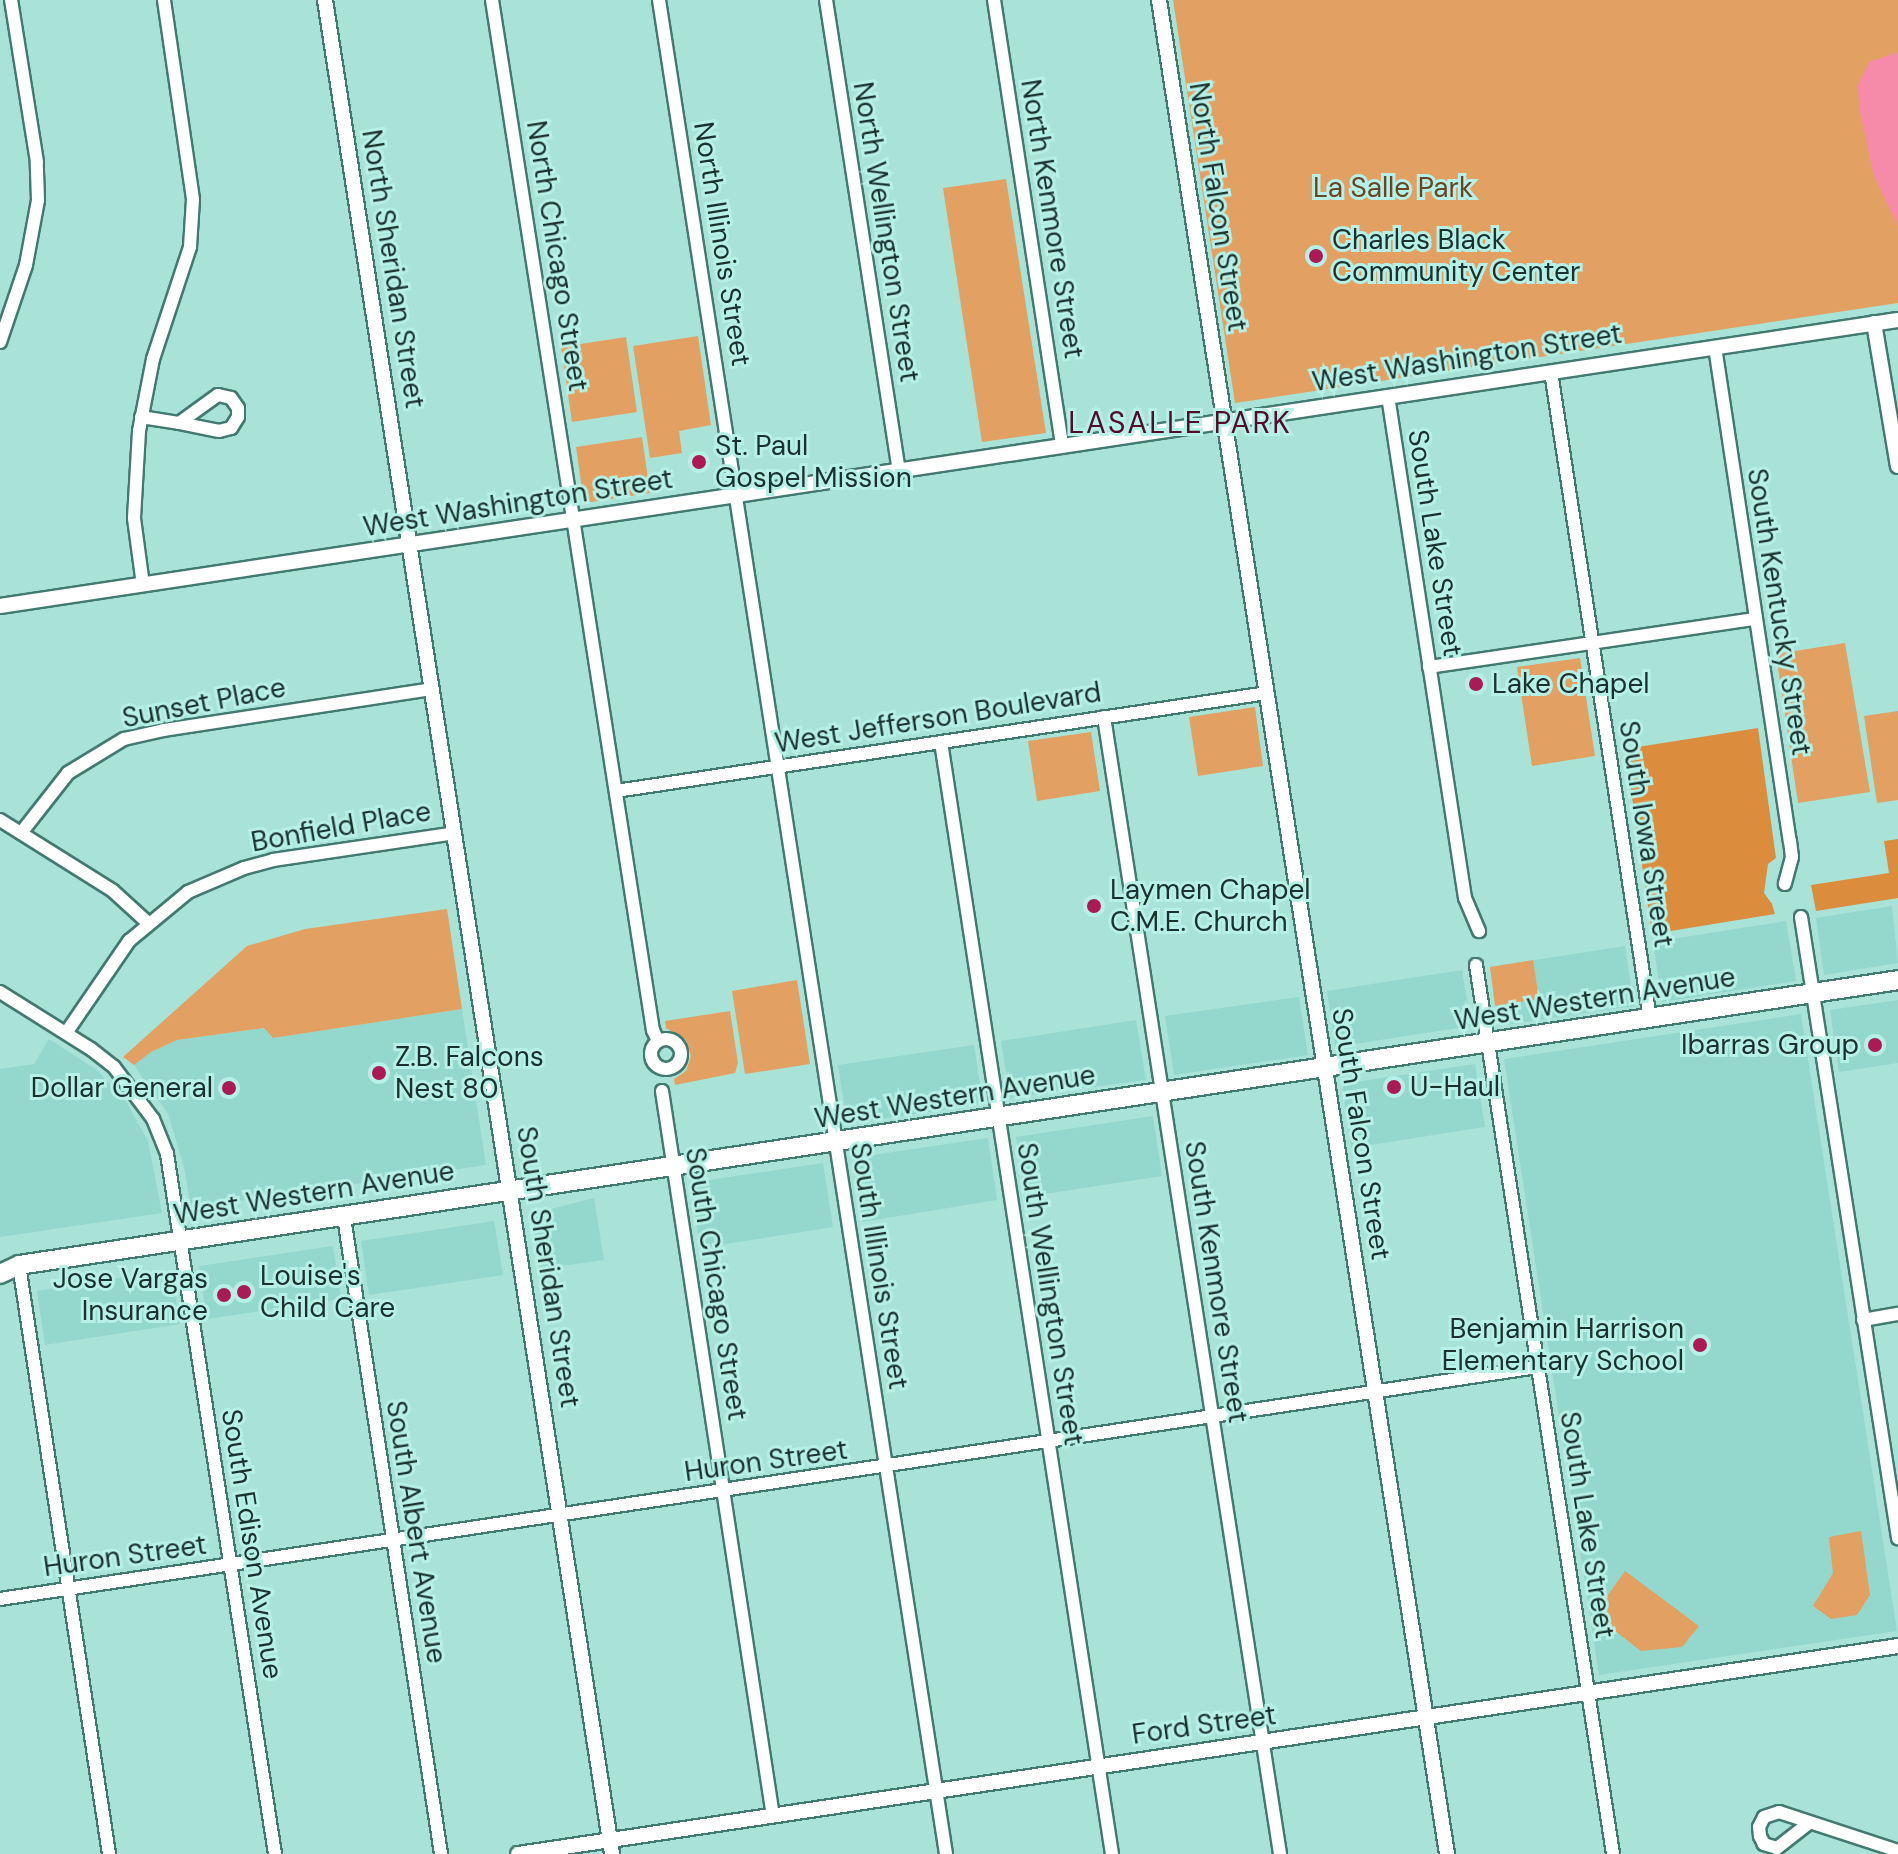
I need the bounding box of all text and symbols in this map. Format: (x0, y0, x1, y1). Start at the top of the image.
street label: North Kenmore Street (1013, 77, 1091, 361)
street label: North Wellington Street (846, 80, 926, 384)
street label: North Falcon Street (1182, 80, 1254, 334)
street label: North Chicago Street (519, 118, 595, 394)
street label: North Illinois Street (686, 119, 758, 369)
street label: North Sheridan Street (354, 127, 432, 411)
park label: La Salle Park (1313, 171, 1473, 205)
place label: Charles Black Community Center (1332, 223, 1580, 289)
marker: Charles Black Community Center (1307, 247, 1325, 265)
street label: West Washington Street (1310, 317, 1624, 399)
district label: LASALLE PARK (1068, 405, 1292, 441)
street label: South Lake Street (1400, 427, 1470, 659)
place label: St. Paul Gospel Mission (715, 429, 912, 495)
marker: St. Paul Gospel Mission (690, 453, 708, 471)
street label: West Washington Street (361, 462, 675, 544)
street label: South Kentucky Street (1740, 466, 1818, 758)
place label: Lake Chapel (1492, 667, 1650, 701)
street label: Sunset Place (119, 671, 289, 735)
marker: Lake Chapel (1467, 675, 1485, 693)
street label: West Jefferson Boulevard (772, 676, 1104, 760)
street label: South Iowa Street (1612, 718, 1680, 950)
street label: Bonfield Place (248, 795, 434, 859)
place label: Laymen Chapel C.M.E. Church (1110, 873, 1311, 939)
marker: Laymen Chapel C.M.E. Church (1085, 897, 1103, 915)
street label: West Western Avenue (1452, 960, 1738, 1038)
street label: South Falcon Street (1325, 1006, 1397, 1262)
place label: Ibarras Group (1681, 1028, 1859, 1062)
marker: Ibarras Group (1866, 1036, 1884, 1054)
place label: Z.B. Falcons Nest 80 (395, 1040, 544, 1106)
street label: West Western Avenue (812, 1058, 1098, 1136)
marker: Z.B. Falcons Nest 80 (370, 1064, 388, 1082)
place label: U-Haul (1410, 1070, 1500, 1104)
place label: Dollar General (31, 1071, 213, 1105)
marker: U-Haul (1385, 1078, 1403, 1096)
marker: Dollar General (220, 1079, 238, 1097)
street label: South Sheridan Street (509, 1124, 587, 1410)
street label: South Kenmore Street (1177, 1139, 1255, 1425)
street label: South Illinois Street (843, 1140, 915, 1392)
street label: South Wellington Street (1009, 1140, 1091, 1448)
street label: South Chicago Street (678, 1145, 754, 1423)
street label: West Western Avenue (171, 1154, 457, 1232)
place label: Louise's Child Care (260, 1259, 395, 1325)
place label: Jose Vargas Insurance (53, 1262, 208, 1328)
marker: Louise's Child Care (235, 1283, 253, 1301)
marker: Jose Vargas Insurance (215, 1286, 233, 1304)
place label: Benjamin Harrison Elementary School (1442, 1312, 1684, 1378)
marker: Benjamin Harrison Elementary School (1691, 1336, 1709, 1354)
street label: South Albert Avenue (379, 1398, 453, 1666)
street label: South Edison Avenue (214, 1407, 290, 1681)
street label: South Lake Street (1552, 1409, 1622, 1641)
street label: Huron Street (682, 1433, 850, 1489)
street label: Huron Street (41, 1528, 209, 1584)
street label: Ford Street (1130, 1698, 1278, 1752)

